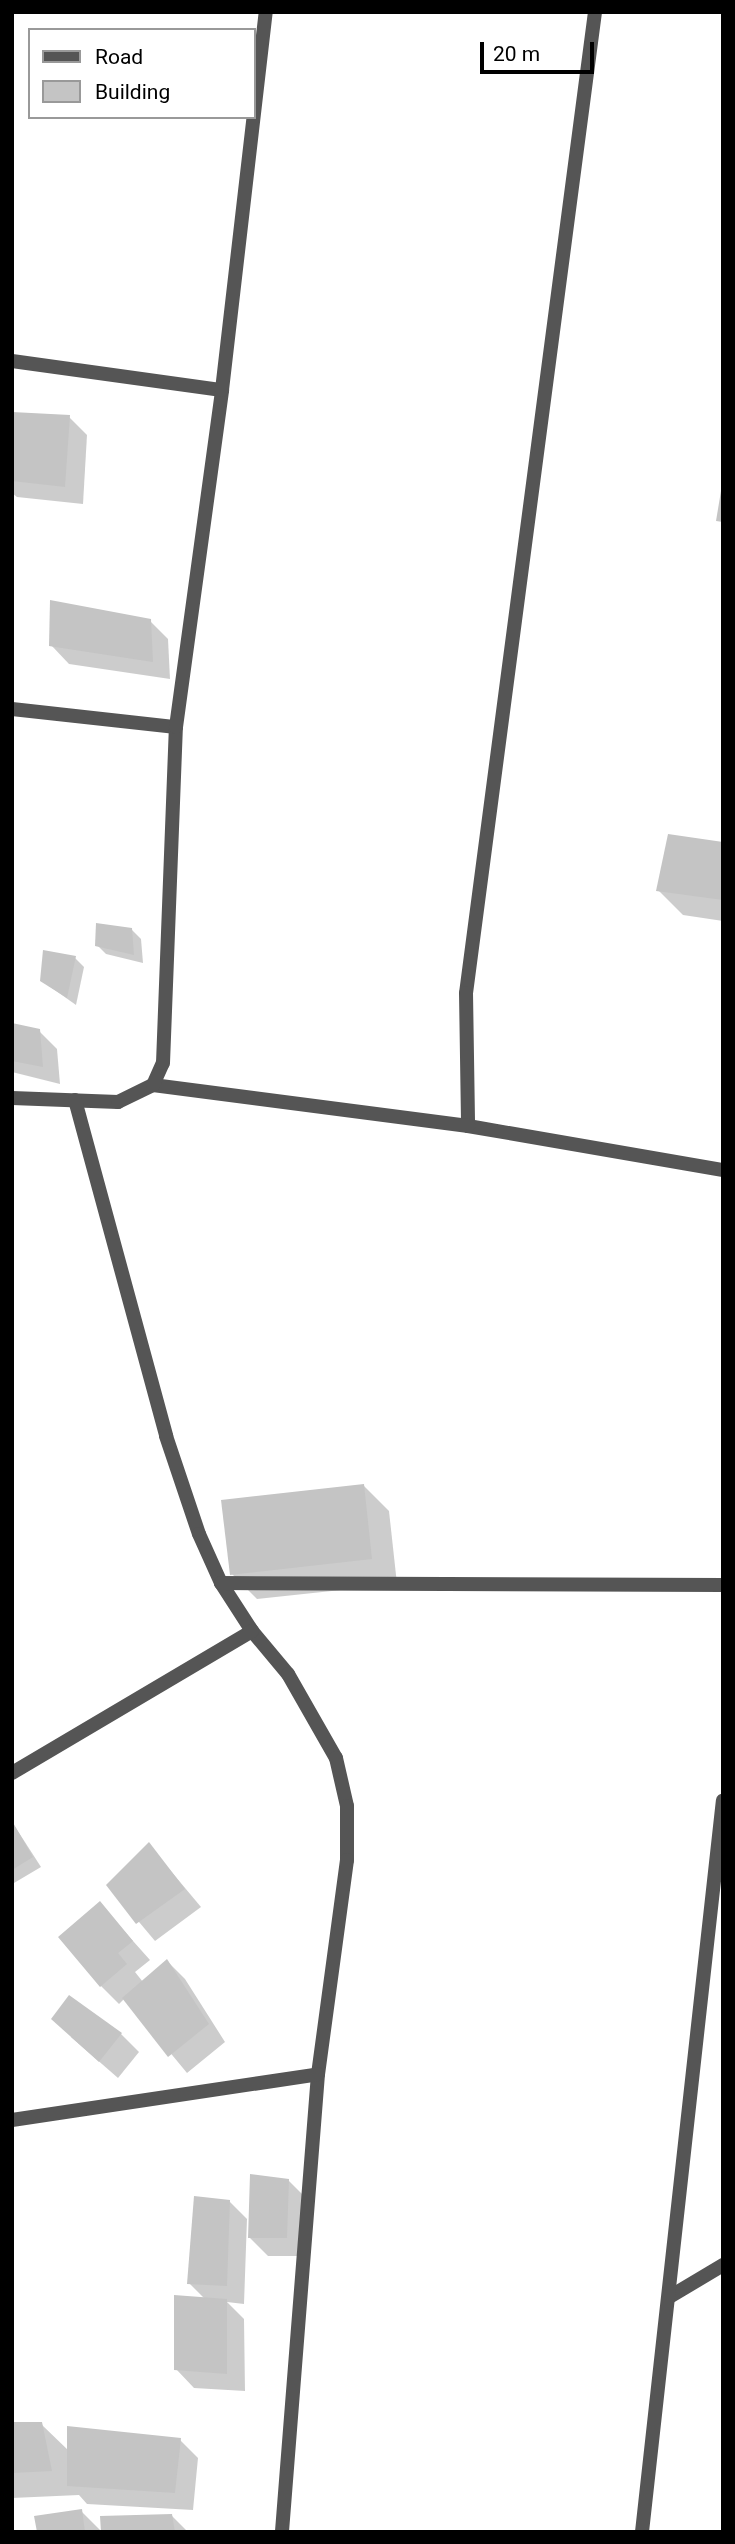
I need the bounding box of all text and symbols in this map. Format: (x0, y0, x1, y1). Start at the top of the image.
legend (28, 28, 256, 119)
scale bar (483, 28, 597, 72)
text: 20 m (493, 42, 540, 66)
text: Road (95, 45, 143, 69)
text: Building (95, 80, 170, 104)

